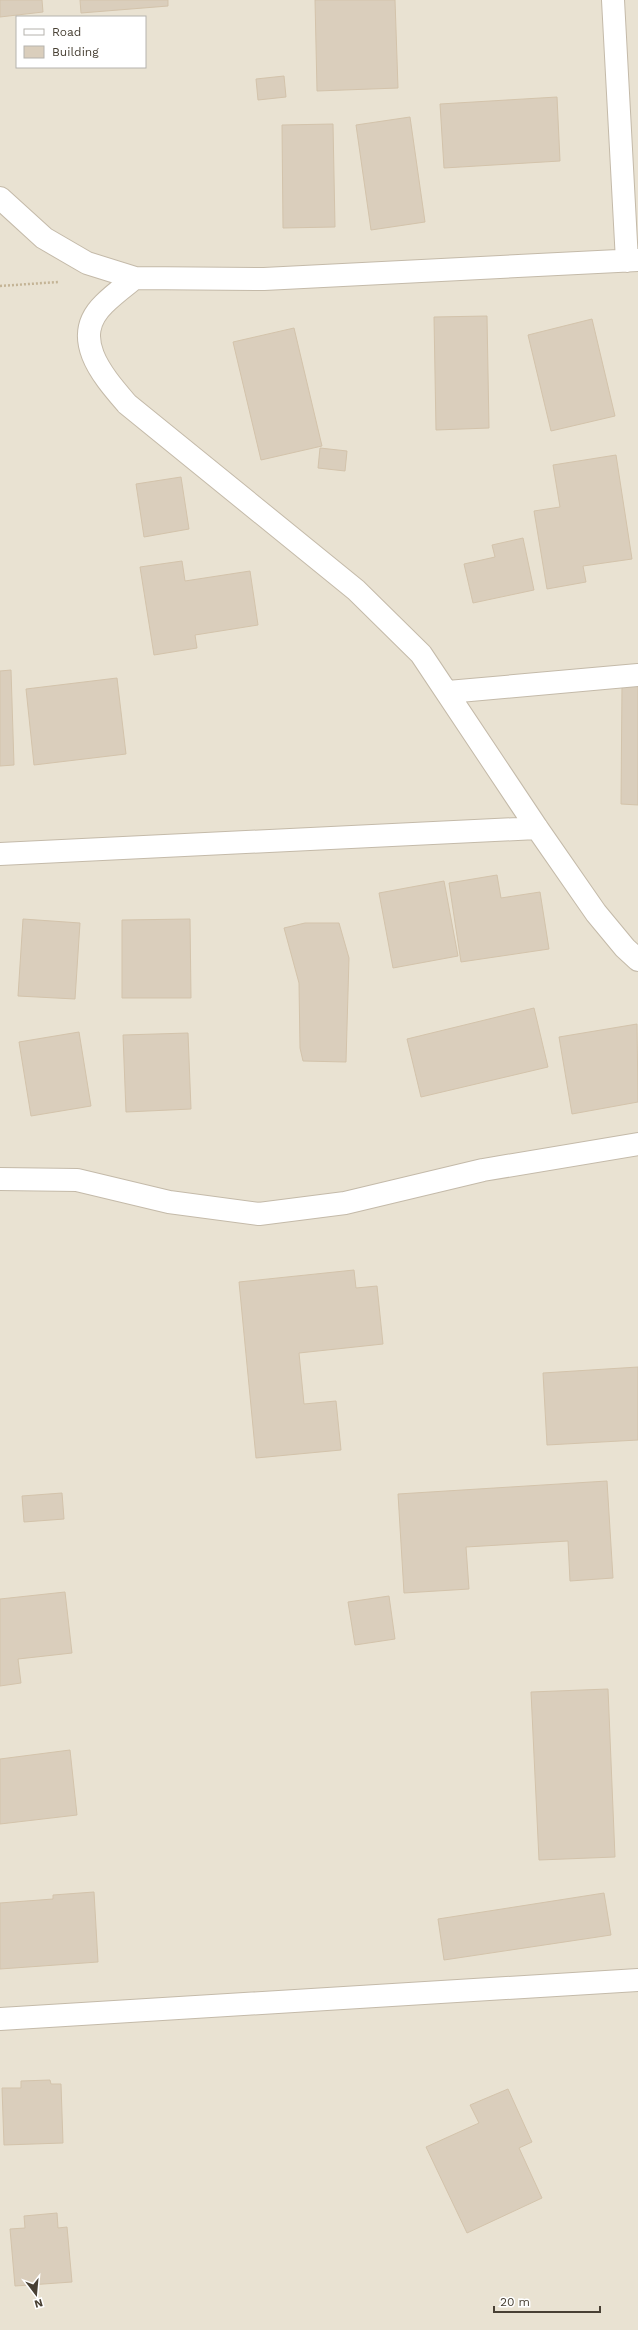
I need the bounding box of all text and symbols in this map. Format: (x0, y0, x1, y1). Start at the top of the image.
legend (16, 16, 146, 68)
text: Road (52, 25, 81, 39)
text: Building (52, 45, 99, 59)
north arrow (16, 2274, 56, 2314)
scale bar (494, 2288, 600, 2314)
text: 20 m (500, 2295, 530, 2309)
text: N (33, 2296, 44, 2311)

